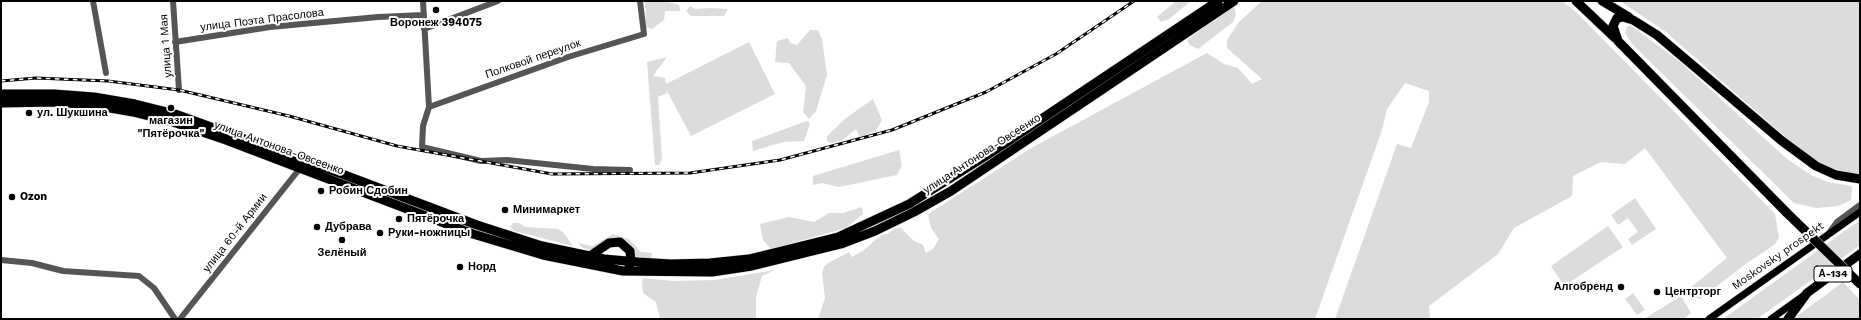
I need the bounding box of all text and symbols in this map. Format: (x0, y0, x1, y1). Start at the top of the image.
marker: Воронеж 394075 (431, 5, 441, 15)
street label: улица Поэта Прасолова (200, 6, 324, 34)
street label: улица 1 Мая (157, 14, 175, 78)
place label: Воронеж 394075 (390, 16, 482, 30)
street label: Полковой переулок (484, 36, 582, 82)
marker: магазин "Пятёрочка" (166, 103, 176, 113)
place label: ул. Шукшина (37, 106, 108, 120)
marker: ул. Шукшина (24, 108, 34, 118)
street label: улица Антонова-Овсеенко (921, 111, 1043, 197)
place label: магазин "Пятёрочка" (138, 114, 204, 140)
street label: улица Антонова-Овсеенко (212, 118, 346, 178)
place label: Робин Сдобин (329, 184, 408, 198)
marker: Робин Сдобин (316, 186, 326, 196)
place label: Ozon (20, 190, 47, 204)
street label: улица 60-й Армии (200, 191, 270, 275)
marker: Ozon (7, 192, 17, 202)
place label: Минимаркет (513, 203, 580, 217)
marker: Минимаркет (500, 205, 510, 215)
place label: Пятёрочка (407, 212, 464, 226)
marker: Пятёрочка (394, 214, 404, 224)
street label: Moskovsky prospekt (1730, 219, 1826, 293)
place label: Дубрава (325, 220, 371, 234)
marker: Дубрава (312, 222, 322, 232)
place label: Руки-ножницы (388, 226, 470, 240)
marker: Руки-ножницы (375, 228, 385, 238)
marker: Зелёный (337, 235, 347, 245)
place label: Зелёный (318, 246, 366, 260)
place label: Норд (468, 260, 496, 274)
marker: Норд (455, 262, 465, 272)
road number: А-134 (1814, 266, 1852, 282)
place label: Алгобренд (1554, 280, 1613, 294)
marker: Алгобренд (1616, 282, 1626, 292)
place label: Центрторг (1665, 285, 1721, 299)
marker: Центрторг (1652, 287, 1662, 297)

